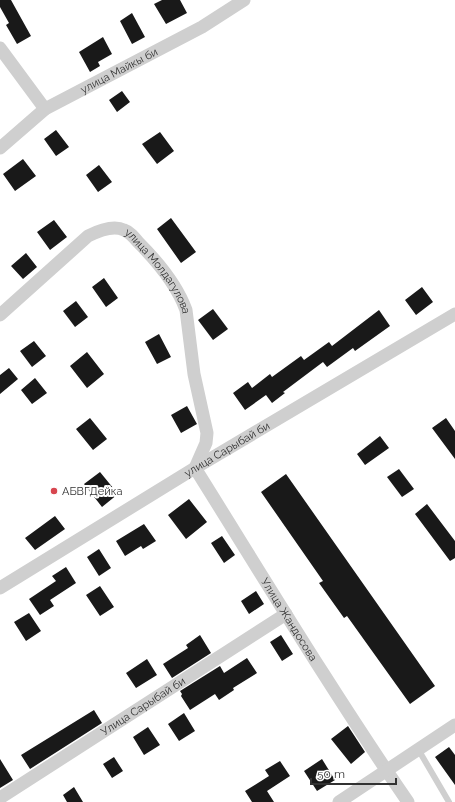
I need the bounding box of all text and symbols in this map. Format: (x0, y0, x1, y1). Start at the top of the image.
street label: улица Майкы би (78, 45, 160, 96)
street label: улица Молдагулова (123, 225, 193, 314)
street label: улица Сарыбай би (182, 419, 272, 480)
place label: АБВГДейка (62, 485, 123, 498)
marker: АБВГДейка (49, 486, 59, 496)
street label: Улица Жандосова (258, 576, 320, 663)
street label: Улица Сарыбай би (98, 674, 188, 738)
scale bar (311, 760, 396, 786)
text: 50 m (317, 767, 345, 781)

